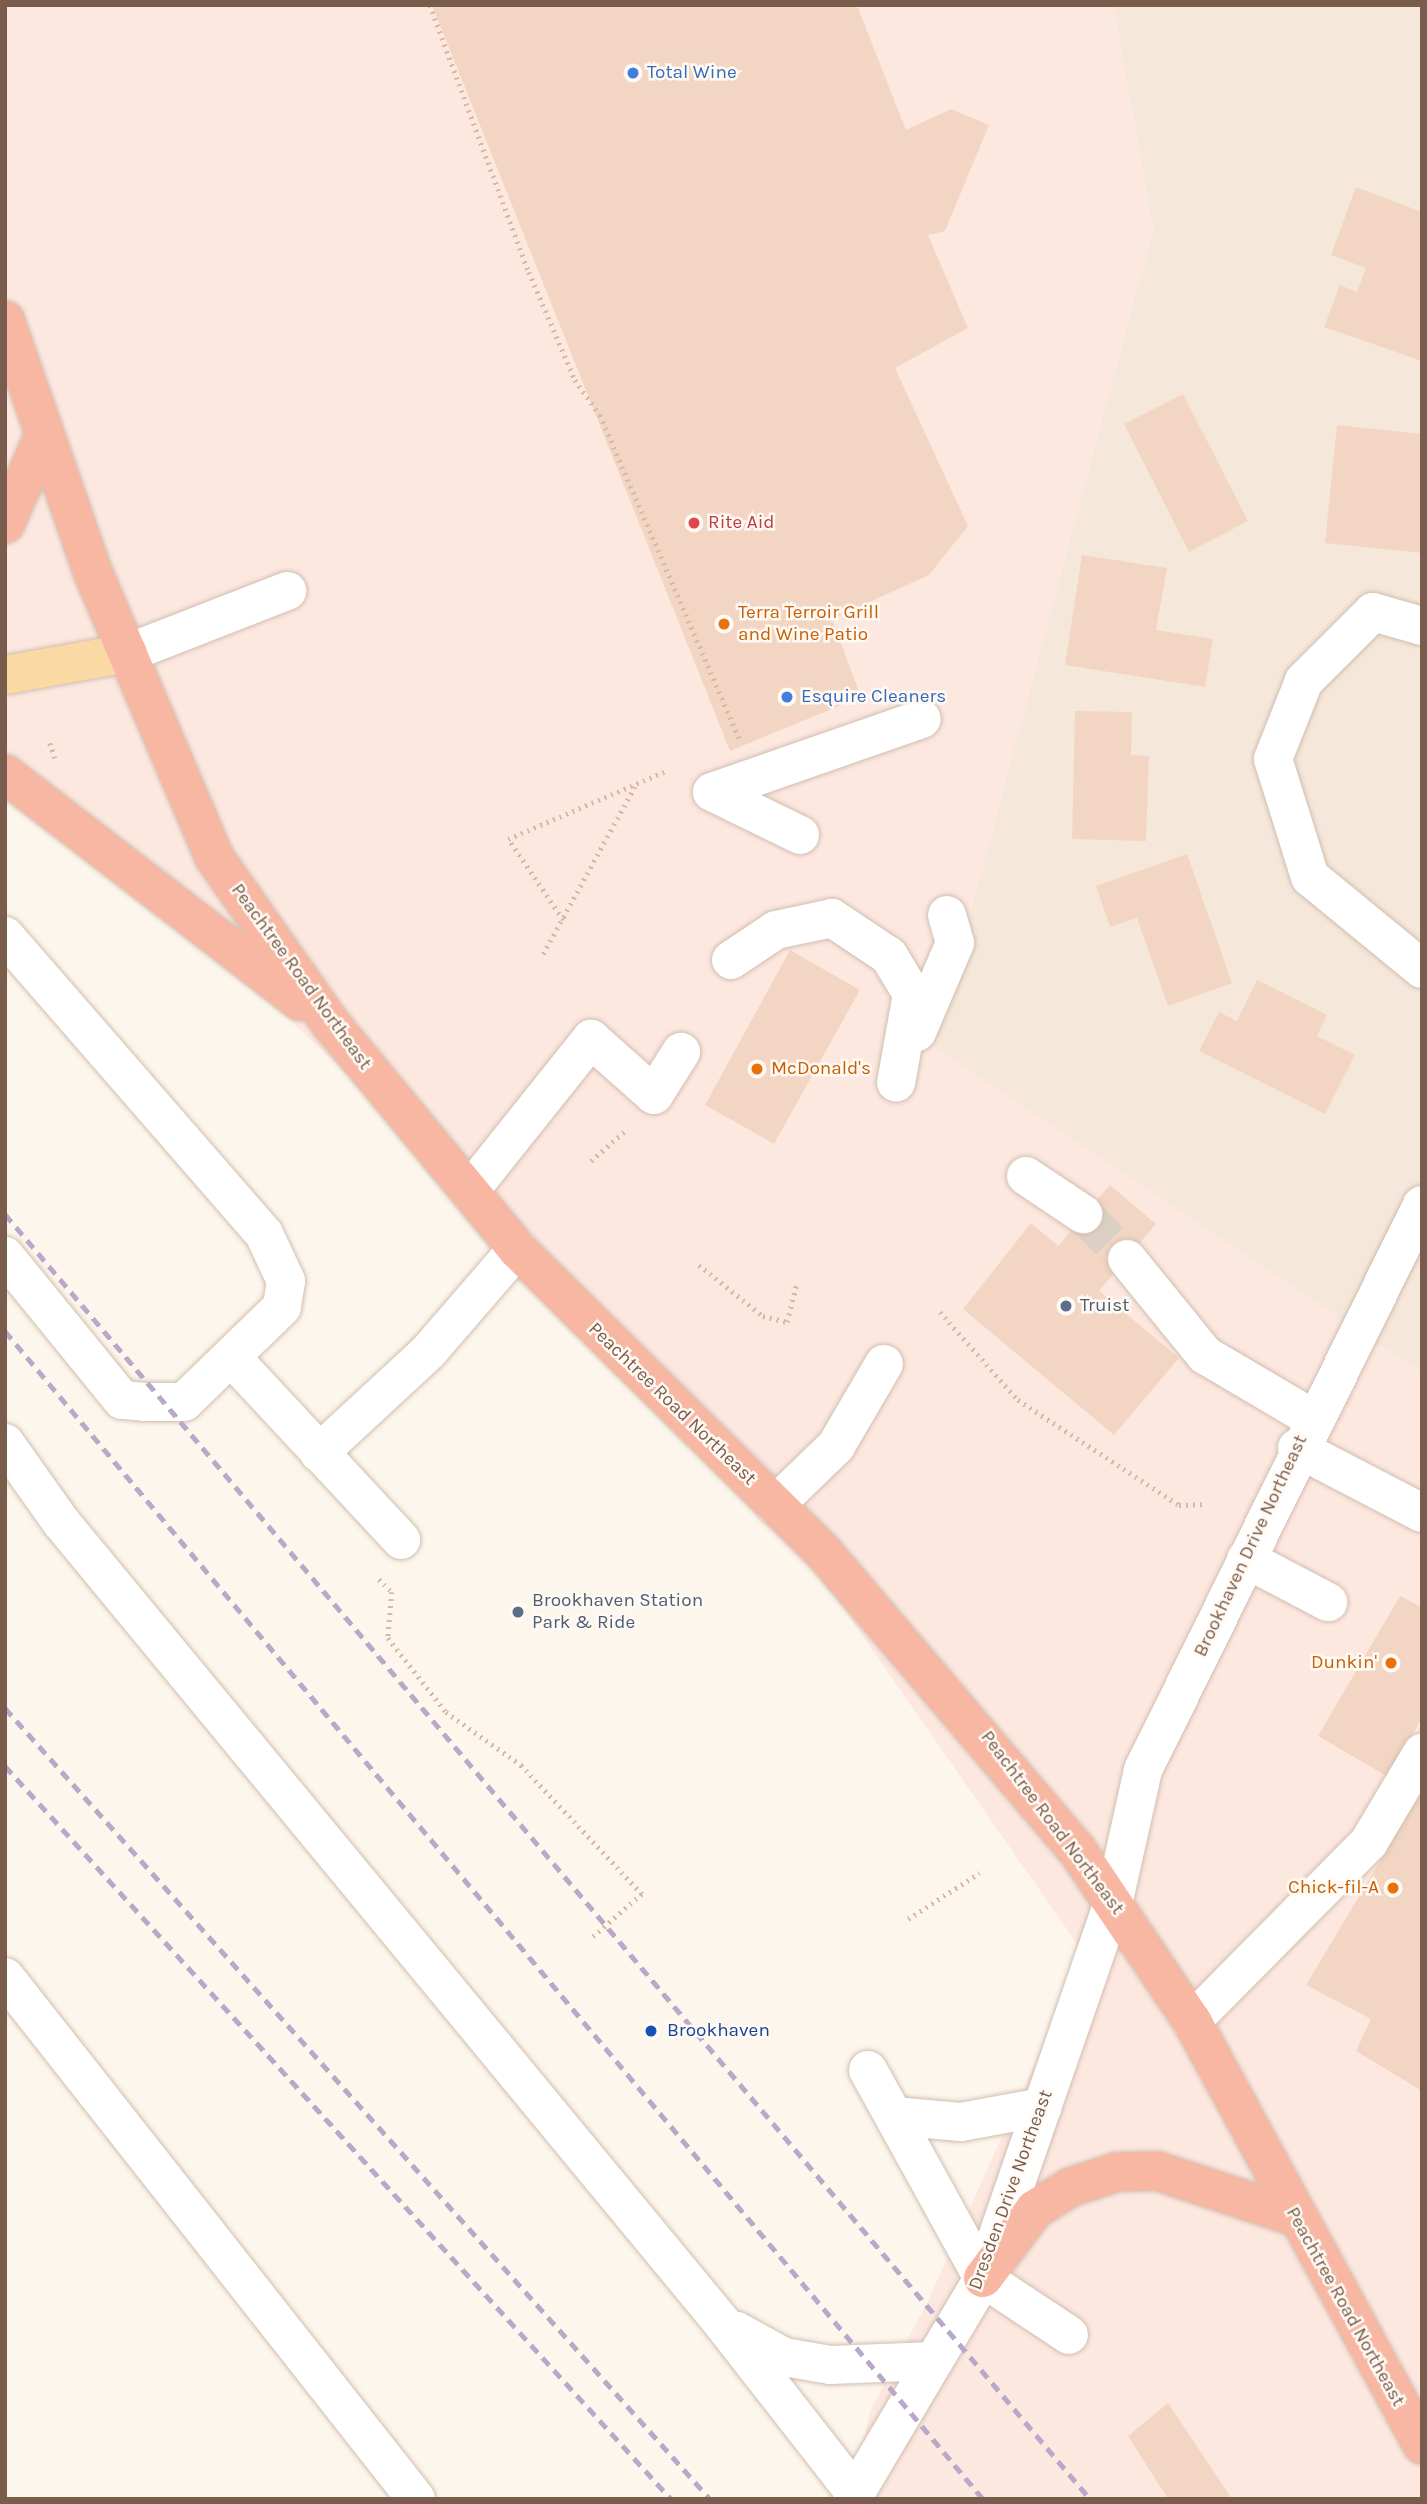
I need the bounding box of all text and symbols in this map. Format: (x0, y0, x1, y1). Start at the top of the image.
place label: Total Wine (647, 62, 737, 84)
marker: Total Wine (625, 65, 641, 81)
place label: Rite Aid (708, 512, 775, 534)
marker: Rite Aid (686, 515, 702, 531)
place label: Terra Terroir Grill and Wine Patio (738, 602, 879, 646)
marker: Terra Terroir Grill and Wine Patio (716, 616, 732, 632)
place label: Esquire Cleaners (801, 686, 946, 708)
marker: Esquire Cleaners (779, 689, 795, 705)
street label: Peachtree Road Northeast (226, 879, 376, 1075)
place label: McDonald's (771, 1058, 871, 1080)
marker: McDonald's (749, 1061, 765, 1077)
place label: Truist (1080, 1295, 1129, 1317)
marker: Truist (1058, 1298, 1074, 1314)
street label: Peachtree Road Northeast (583, 1318, 761, 1490)
street label: Brookhaven Drive Northeast (1189, 1431, 1313, 1661)
place label: Brookhaven Station Park & Ride (532, 1590, 703, 1634)
marker: Brookhaven Station Park & Ride (510, 1604, 526, 1620)
place label: Dunkin' (1311, 1652, 1377, 1674)
marker: Dunkin' (1383, 1655, 1399, 1671)
street label: Peachtree Road Northeast (975, 1726, 1129, 1920)
place label: Chick-fil-A (1288, 1877, 1379, 1899)
marker: Chick-fil-A (1385, 1880, 1401, 1896)
place label: Brookhaven (667, 2020, 770, 2042)
marker: Brookhaven (641, 2021, 661, 2041)
street label: Dresden Drive Northeast (964, 2087, 1058, 2293)
street label: Peachtree Road Northeast (1281, 2203, 1409, 2411)

